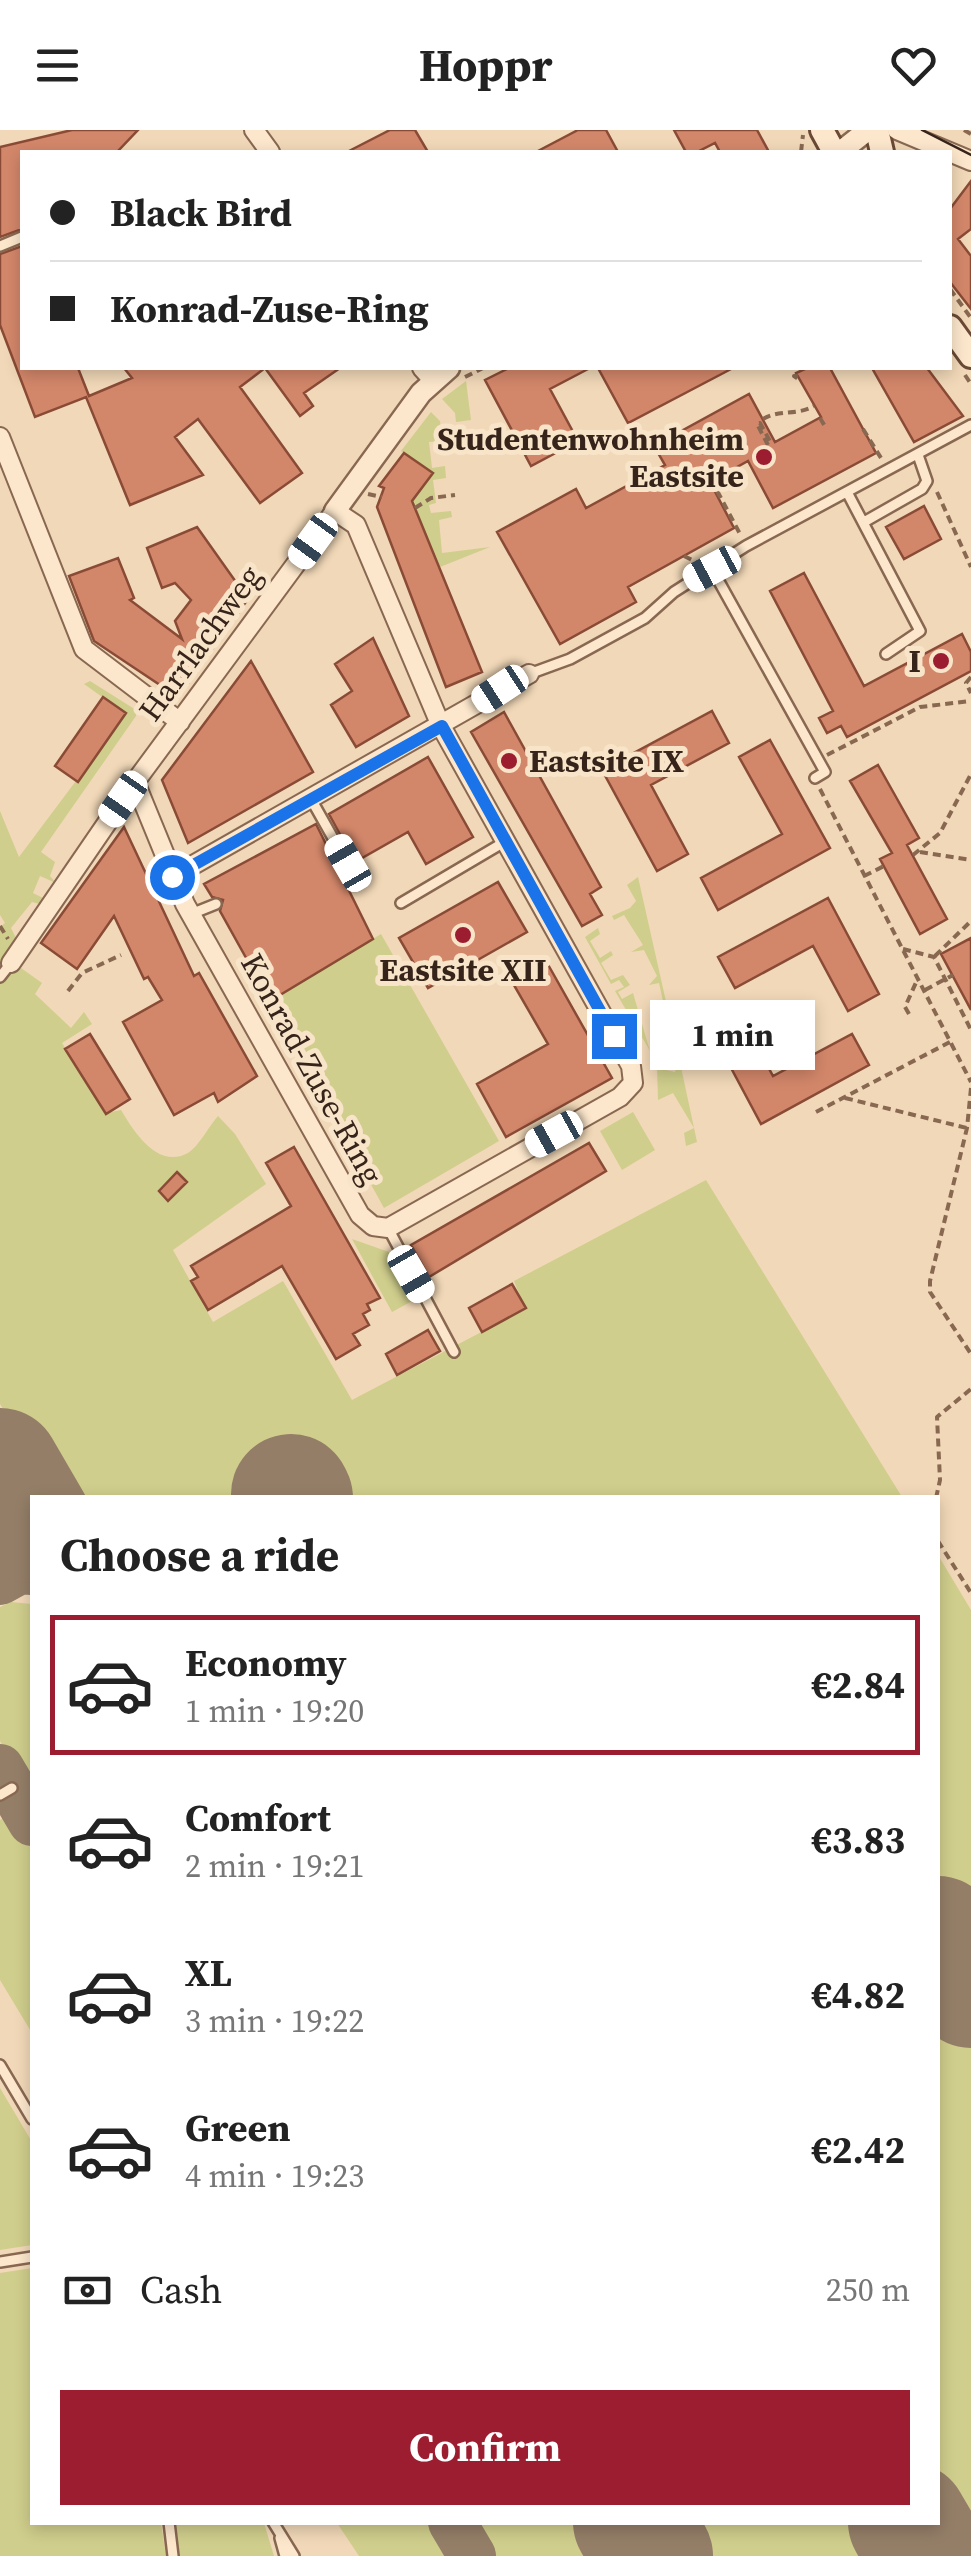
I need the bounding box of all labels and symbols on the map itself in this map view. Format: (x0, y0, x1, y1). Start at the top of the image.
place label: Studentenwohnheim Eastsite (437, 417, 744, 498)
marker: Studentenwohnheim Eastsite (753, 446, 775, 468)
car (283, 508, 343, 574)
car (678, 542, 746, 596)
street label: Harrlachweg (128, 556, 272, 730)
place label: I (909, 639, 921, 683)
marker: I (930, 650, 952, 672)
car (467, 660, 533, 718)
place label: Eastsite IX (529, 739, 684, 783)
marker: Eastsite IX (498, 750, 520, 772)
car (94, 766, 152, 832)
car (320, 830, 376, 896)
route start (150, 855, 195, 900)
marker: Eastsite XII (452, 924, 474, 946)
street label: Konrad-Zuse-Ring (230, 946, 394, 1192)
place label: Eastsite XII (379, 948, 547, 992)
callout: 1 min (649, 1001, 814, 1071)
route end (592, 1014, 637, 1059)
car (520, 1106, 588, 1162)
car (383, 1241, 439, 1307)

